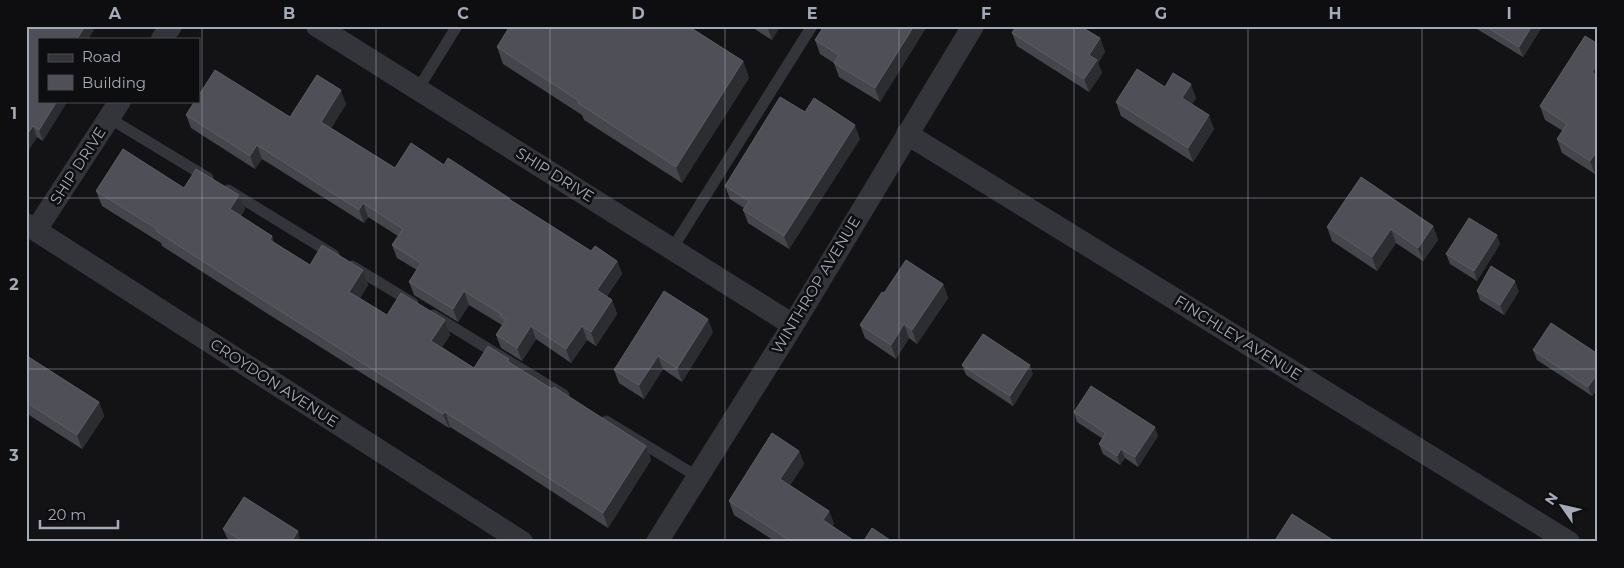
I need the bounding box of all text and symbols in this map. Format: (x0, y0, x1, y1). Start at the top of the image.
text: A (108, 4, 122, 23)
text: B (283, 4, 295, 23)
text: C (457, 4, 469, 23)
text: D (631, 4, 645, 23)
text: E (807, 4, 817, 23)
text: F (981, 4, 991, 23)
text: G (1155, 4, 1167, 23)
text: H (1329, 4, 1341, 23)
text: I (1506, 4, 1512, 23)
legend (38, 38, 200, 102)
text: Road (82, 47, 121, 66)
text: Building (82, 73, 146, 92)
text: 1 (11, 104, 17, 123)
street label: SHIP DRIVE (46, 123, 110, 208)
street label: SHIP DRIVE (513, 143, 598, 206)
street label: WINTHROP AVENUE (767, 213, 864, 357)
text: 2 (9, 275, 19, 294)
street label: FINCHLEY AVENUE (1171, 291, 1305, 384)
street label: CROYDON AVENUE (207, 334, 342, 431)
text: 3 (8, 446, 19, 465)
north arrow (1536, 480, 1586, 530)
text: N (1541, 489, 1562, 508)
scale bar (40, 498, 118, 530)
text: 20 m (48, 505, 86, 524)

